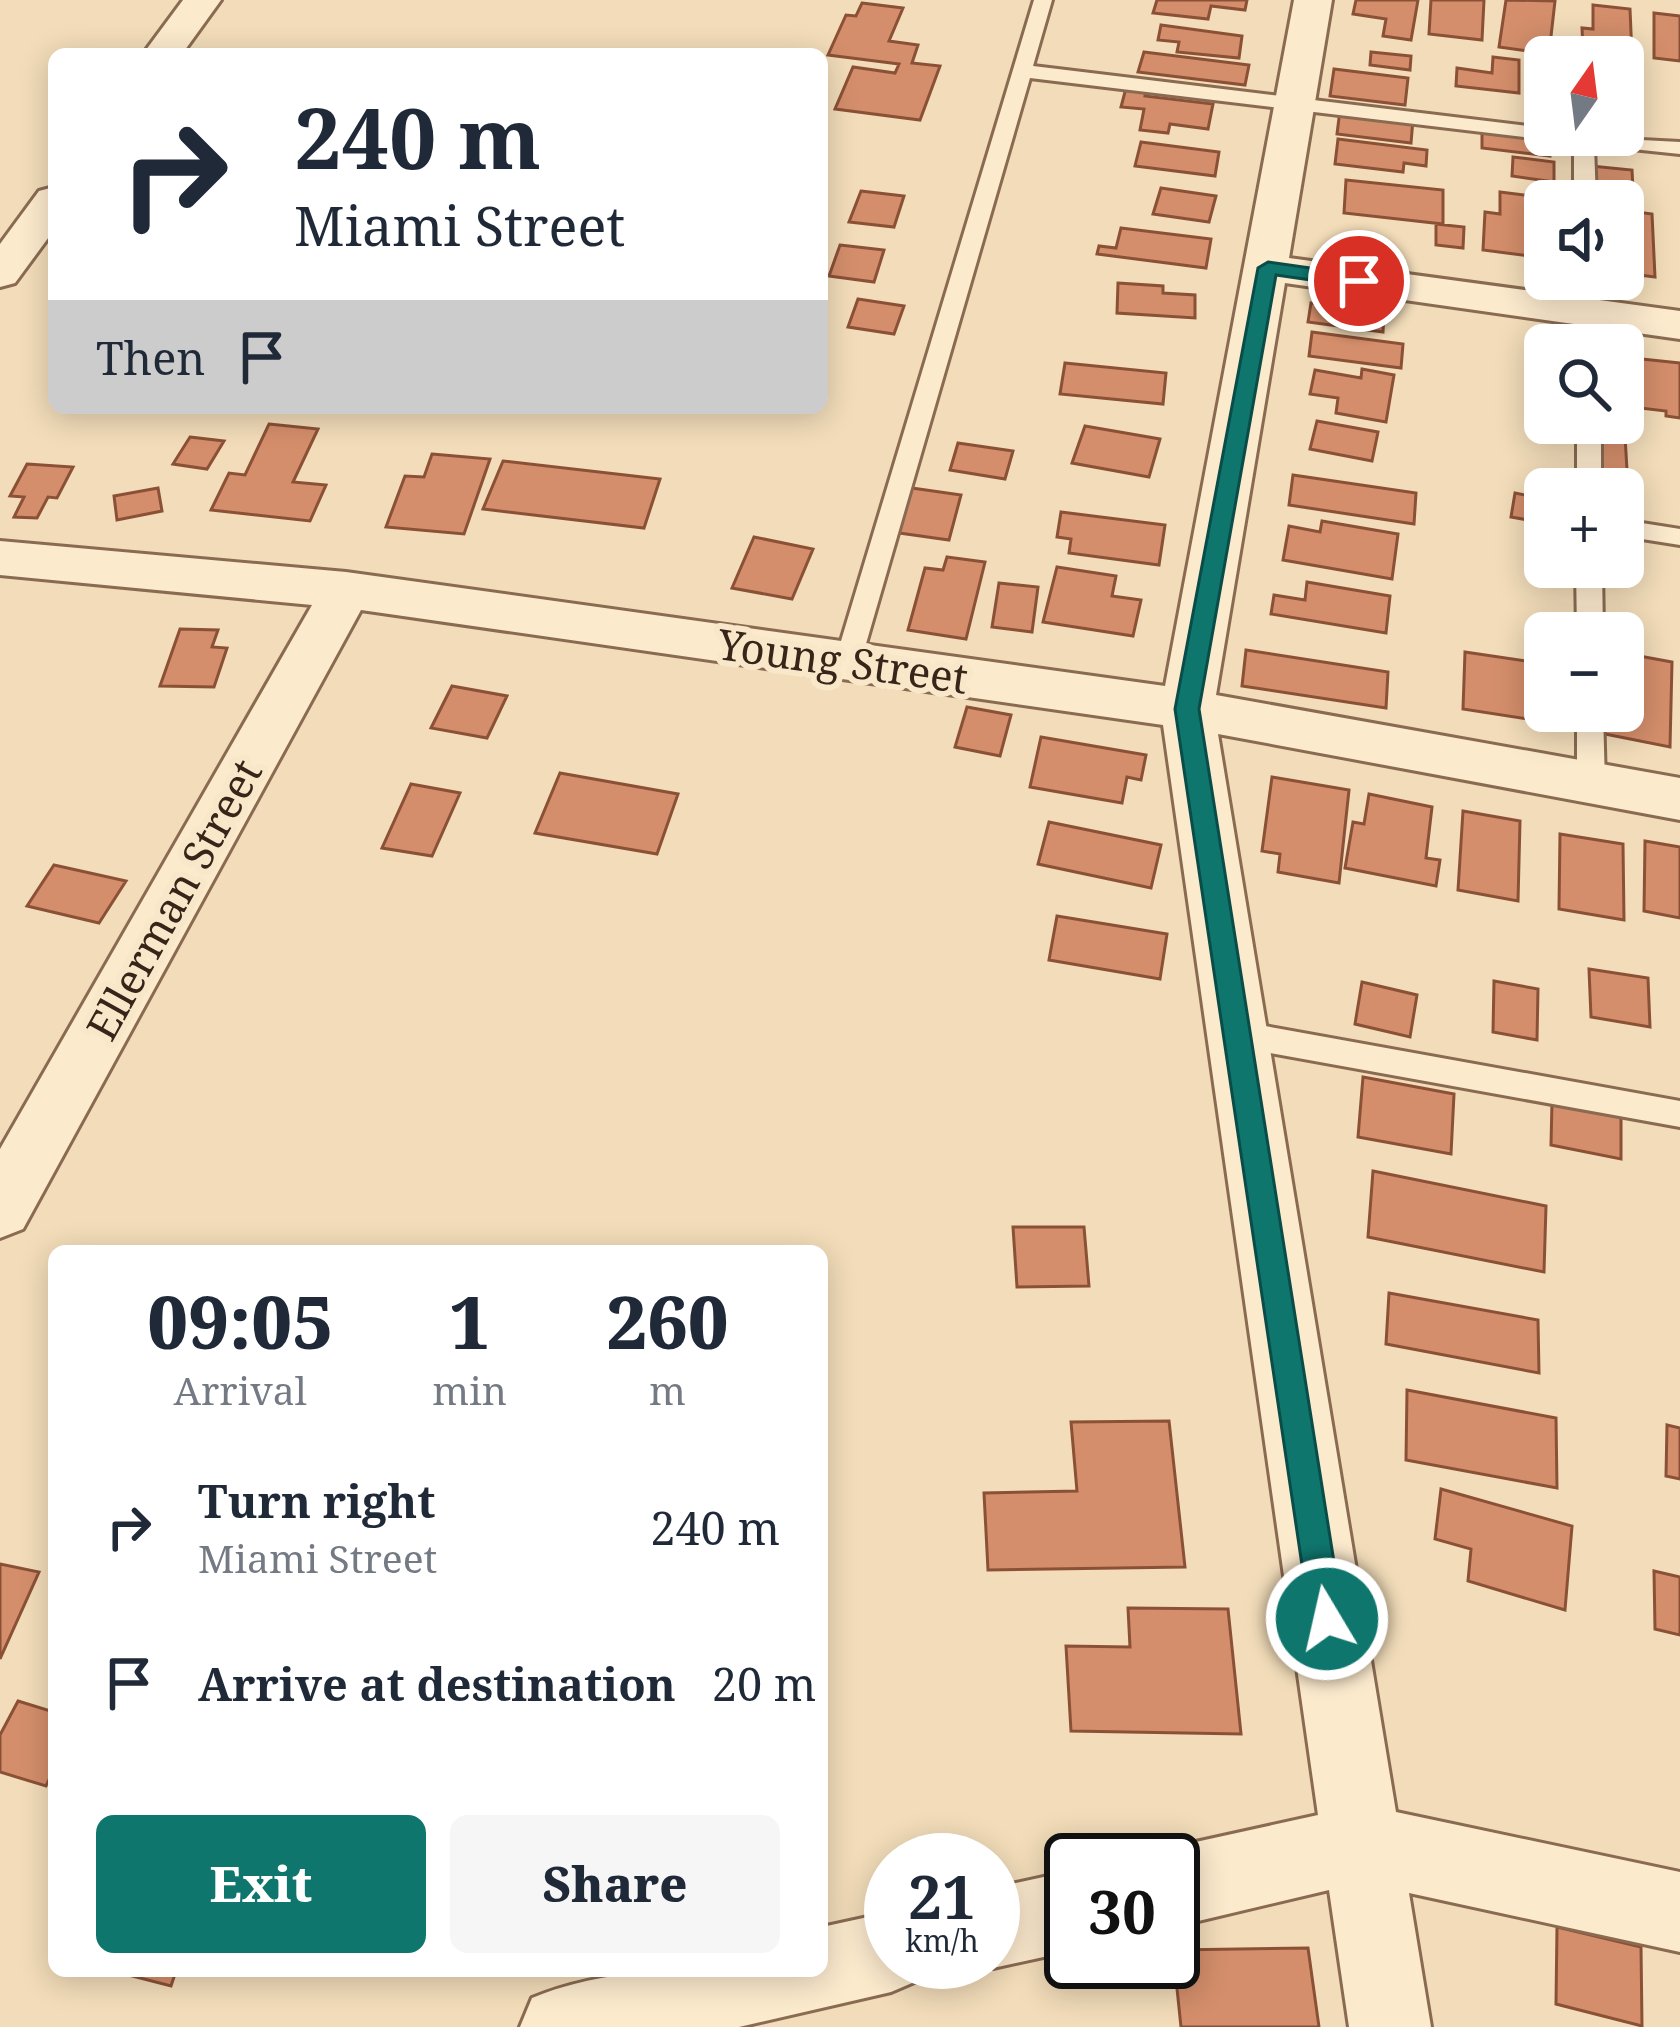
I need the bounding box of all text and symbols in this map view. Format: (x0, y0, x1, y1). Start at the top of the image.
north arrow (1524, 36, 1644, 156)
map controls (1524, 36, 1644, 732)
text: 240 m (294, 79, 541, 194)
icon: right (96, 96, 252, 252)
button: sound (1524, 180, 1644, 300)
text: Miami Street (294, 188, 625, 262)
pin (1308, 230, 1410, 332)
icon: arrive (1326, 248, 1392, 314)
icon: arrive (229, 324, 295, 390)
button: search (1524, 324, 1644, 444)
text: Then (96, 327, 205, 388)
button: + (1524, 468, 1644, 588)
button: − (1524, 612, 1644, 732)
street label: Young Street (713, 614, 972, 706)
street label: Ellerman Street (72, 748, 274, 1050)
text: 09:05 (147, 1272, 333, 1370)
text: 1 (449, 1272, 490, 1370)
text: 260 (606, 1272, 729, 1370)
text: Arrival (174, 1363, 307, 1416)
text: min (432, 1363, 507, 1416)
text: m (649, 1363, 686, 1416)
text: Turn right (198, 1470, 435, 1531)
icon: right (96, 1494, 162, 1560)
text: 240 m (650, 1497, 780, 1558)
text: Miami Street (198, 1531, 437, 1584)
position arrow (1264, 1556, 1390, 1682)
icon: arrive (96, 1650, 162, 1716)
text: Arrive at destination (198, 1653, 676, 1714)
text: 20 m (712, 1653, 816, 1714)
button: Exit (96, 1815, 426, 1953)
button: Share (450, 1815, 780, 1953)
speed limit sign: 30 (1044, 1833, 1200, 1989)
text: 21 (908, 1855, 976, 1937)
text: km/h (905, 1920, 979, 1961)

